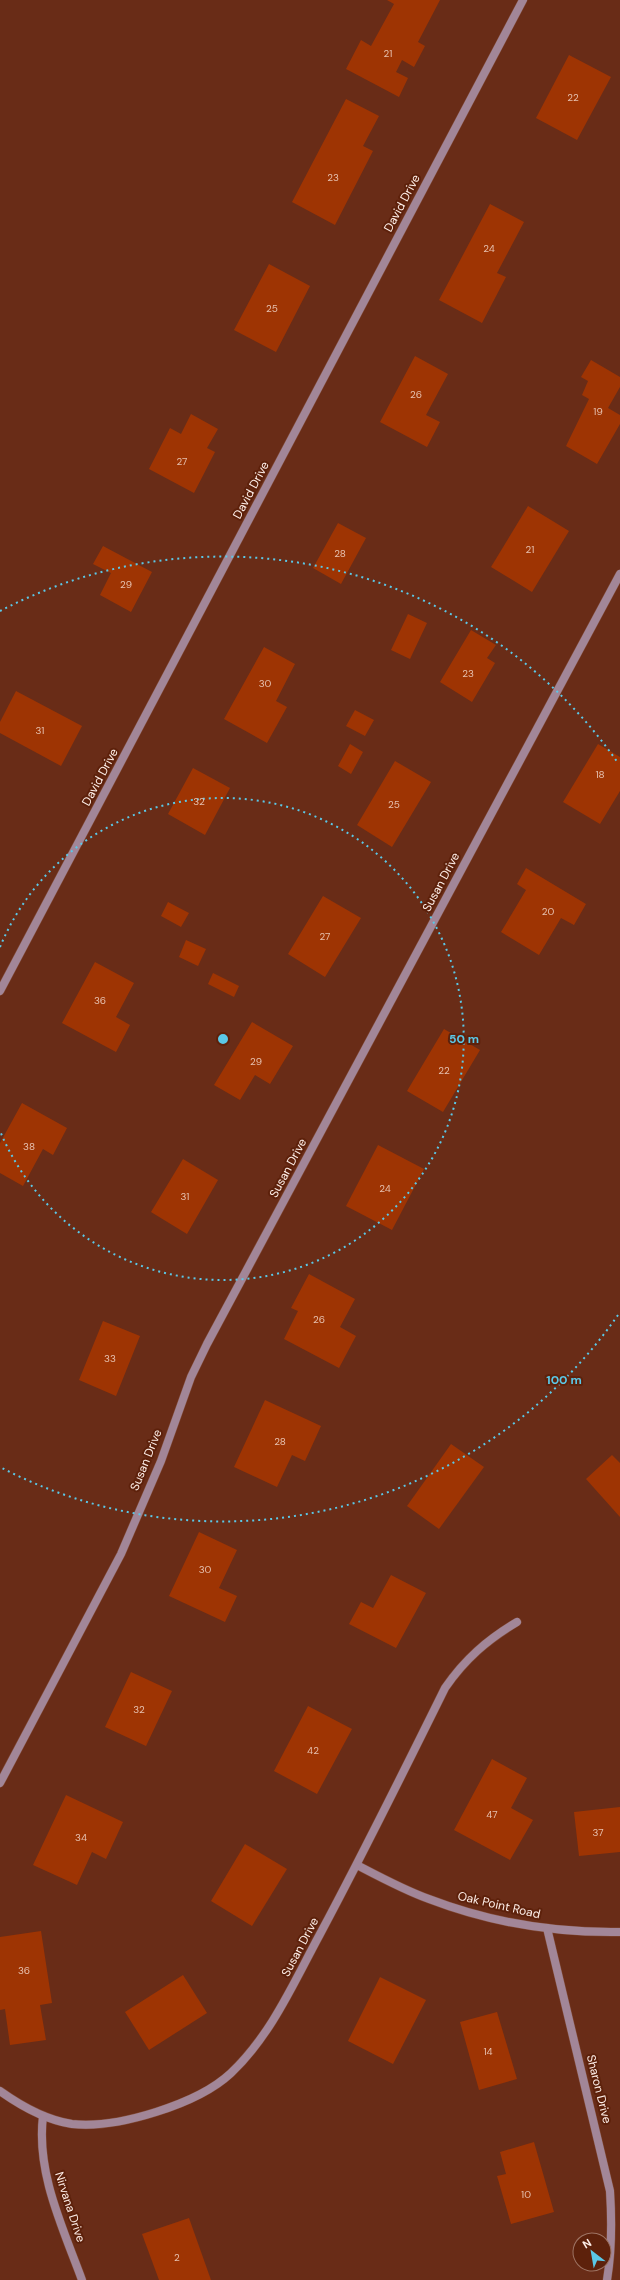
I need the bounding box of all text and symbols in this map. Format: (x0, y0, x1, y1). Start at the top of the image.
house number: 21 (384, 47, 392, 60)
house number: 22 (567, 91, 579, 104)
house number: 23 (327, 171, 339, 184)
street label: David Drive (380, 171, 424, 235)
house number: 24 (483, 242, 495, 255)
house number: 25 (266, 302, 278, 315)
house number: 26 (410, 388, 422, 401)
house number: 19 (593, 405, 603, 418)
house number: 27 (177, 455, 187, 468)
street label: David Drive (229, 458, 273, 522)
house number: 21 (526, 543, 534, 556)
house number: 28 (334, 547, 346, 560)
house number: 29 (120, 578, 132, 591)
house number: 23 (462, 667, 474, 680)
house number: 30 (259, 677, 272, 690)
house number: 31 (36, 724, 44, 737)
street label: David Drive (78, 745, 122, 809)
house number: 18 (595, 768, 605, 781)
house number: 32 (193, 795, 205, 808)
house number: 25 (388, 798, 400, 811)
street label: Susan Drive (419, 849, 463, 914)
house number: 20 (542, 905, 554, 918)
house number: 27 (320, 930, 330, 943)
house number: 36 (94, 994, 106, 1007)
text: 50 m (449, 1031, 479, 1047)
centre of rings (216, 1032, 230, 1046)
house number: 29 (250, 1055, 262, 1068)
house number: 22 (438, 1064, 450, 1077)
street label: Susan Drive (266, 1135, 310, 1200)
house number: 38 (23, 1140, 35, 1153)
house number: 24 (379, 1182, 391, 1195)
house number: 31 (181, 1190, 189, 1203)
house number: 26 (313, 1313, 325, 1326)
house number: 33 (104, 1352, 116, 1365)
text: 100 m (546, 1372, 582, 1388)
street label: Susan Drive (126, 1427, 166, 1493)
house number: 28 (274, 1435, 286, 1448)
house number: 30 (199, 1563, 212, 1576)
house number: 32 (133, 1703, 145, 1716)
house number: 42 (307, 1744, 319, 1757)
house number: 47 (486, 1808, 498, 1821)
house number: 37 (592, 1826, 604, 1839)
house number: 34 (75, 1831, 87, 1844)
street label: Oak Point Road (456, 1888, 542, 1922)
street label: Susan Drive (278, 1914, 322, 1979)
house number: 36 (18, 1964, 30, 1977)
house number: 14 (483, 2045, 493, 2058)
street label: Sharon Drive (583, 2053, 615, 2125)
street label: Nirvana Drive (51, 2170, 89, 2244)
house number: 10 (521, 2188, 531, 2201)
north arrow (572, 2232, 612, 2272)
text: N (580, 2235, 594, 2251)
house number: 2 (174, 2251, 180, 2264)

